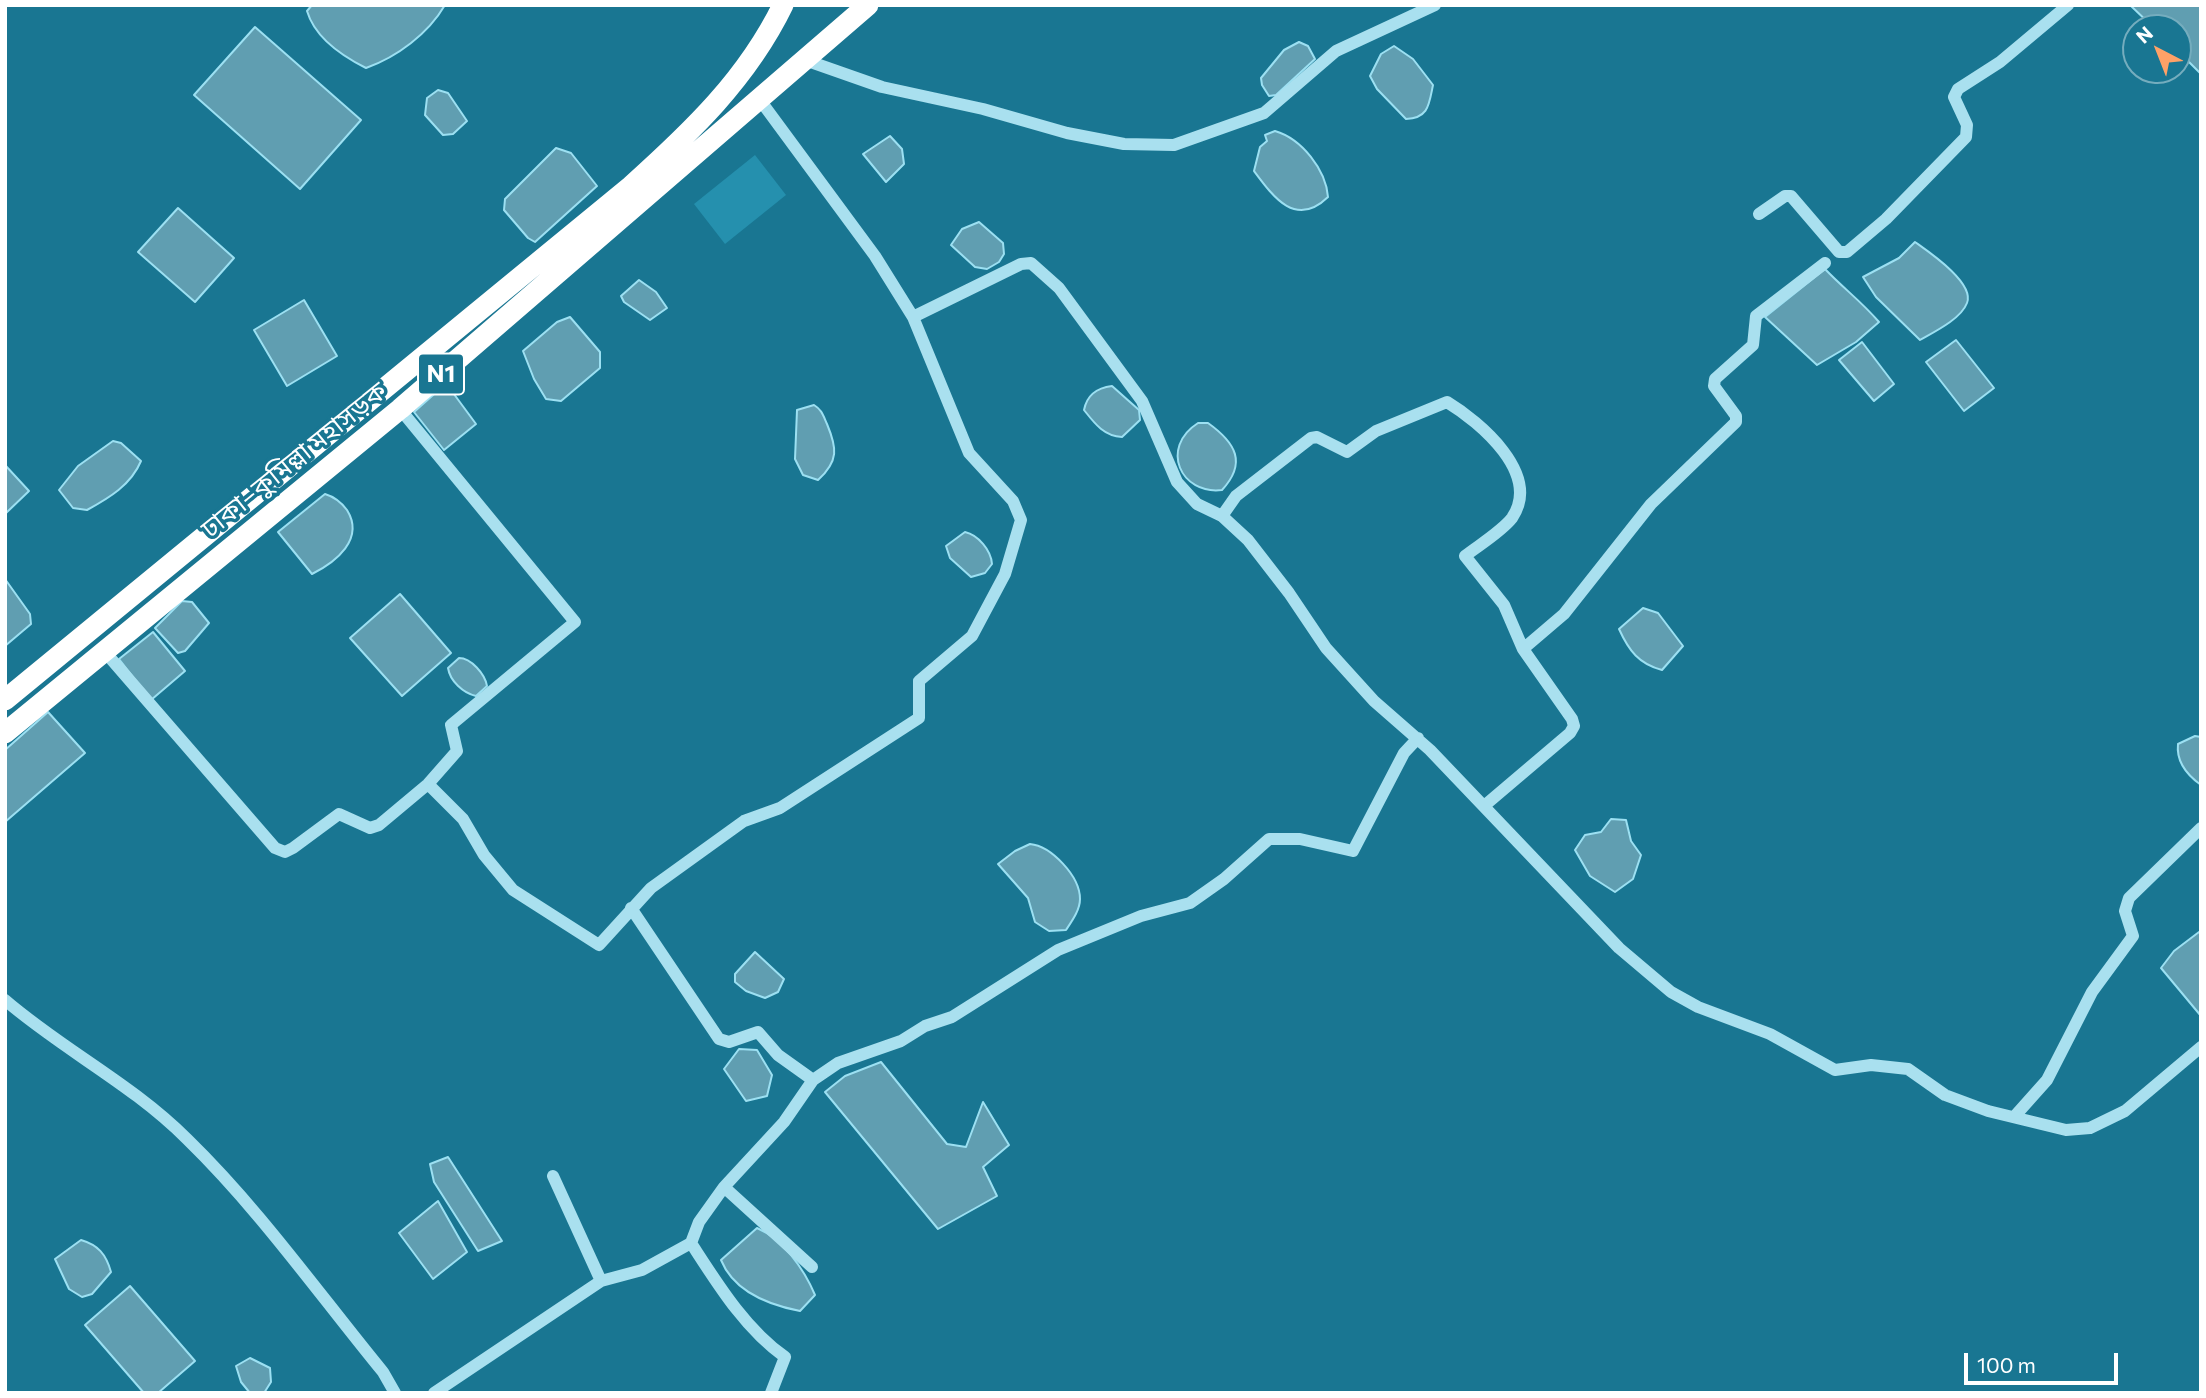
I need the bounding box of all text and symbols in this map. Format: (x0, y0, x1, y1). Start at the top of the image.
north arrow (2122, 14, 2192, 84)
text: N (2131, 21, 2157, 48)
road number: N1 (418, 354, 464, 394)
street label: ঢাকা–কুমিল্লা মহাসড়ক (195, 376, 393, 544)
scale bar (1968, 1338, 2122, 1382)
text: 100 m (1977, 1352, 2036, 1377)

